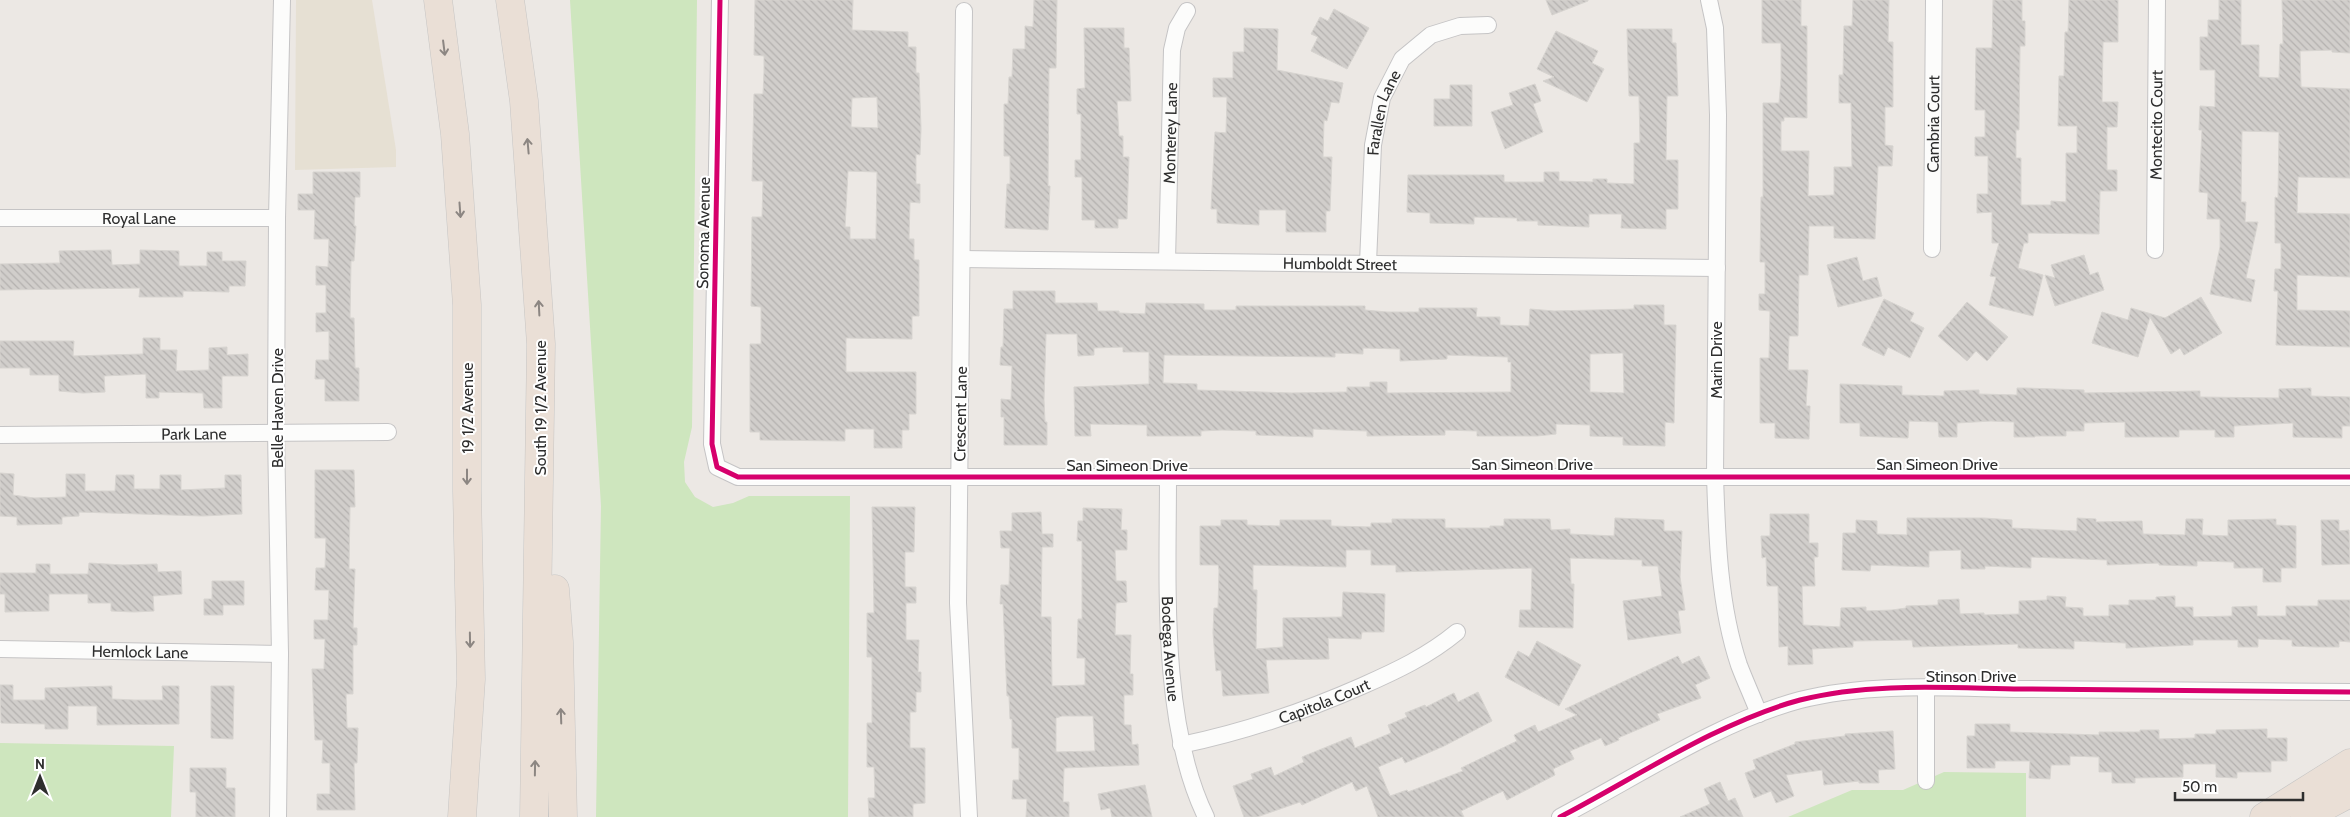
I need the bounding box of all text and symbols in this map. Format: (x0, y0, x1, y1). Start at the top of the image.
one-way arrow (439, 40, 449, 56)
street label: Farallen Lane (1364, 67, 1405, 156)
street label: Montecito Court (2147, 69, 2166, 180)
street label: Cambria Court (1924, 75, 1943, 173)
street label: Monterey Lane (1160, 82, 1181, 184)
one-way arrow (523, 139, 532, 155)
street label: Sonoma Avenue (693, 177, 714, 289)
one-way arrow (456, 202, 465, 218)
street label: Royal Lane (102, 209, 176, 228)
street label: Humboldt Street (1283, 254, 1398, 274)
one-way arrow (534, 301, 543, 317)
street label: Marin Drive (1707, 321, 1726, 399)
street label: South 19 1/2 Avenue (531, 340, 550, 476)
street label: Belle Haven Drive (268, 348, 287, 468)
street label: 19 1/2 Avenue (458, 362, 477, 454)
street label: Crescent Lane (950, 366, 971, 462)
street label: Park Lane (161, 424, 227, 444)
street label: San Simeon Drive (1471, 455, 1593, 474)
street label: San Simeon Drive (1876, 455, 1998, 474)
street label: San Simeon Drive (1066, 456, 1188, 475)
one-way arrow (462, 468, 472, 485)
street label: Bodega Avenue (1158, 596, 1183, 703)
one-way arrow (465, 631, 475, 647)
street label: Hemlock Lane (91, 642, 189, 662)
street label: Stinson Drive (1926, 667, 2016, 686)
street label: Capitola Court (1276, 674, 1373, 728)
one-way arrow (556, 708, 565, 724)
north arrow (15, 752, 65, 802)
text: N (35, 755, 45, 773)
one-way arrow (530, 761, 540, 777)
scale bar (2175, 770, 2302, 802)
text: 50 m (2182, 778, 2217, 796)

